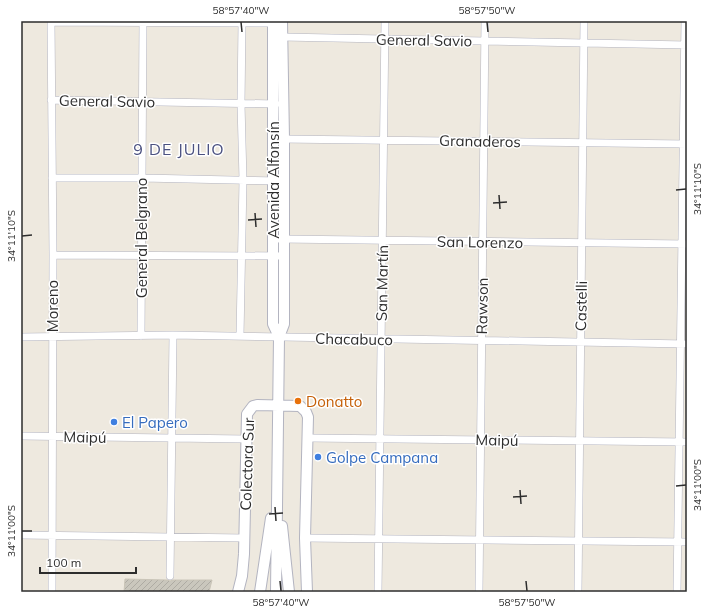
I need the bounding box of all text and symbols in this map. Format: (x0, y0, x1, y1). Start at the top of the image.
text: 58°57'40"W (213, 4, 269, 17)
text: 58°57'50"W (459, 4, 515, 17)
street label: General Savio (376, 30, 472, 50)
street label: General Savio (59, 91, 155, 111)
street label: Avenida Alfonsín (264, 121, 283, 239)
street label: Granaderos (439, 131, 521, 151)
district label: 9 DE JULIO (133, 139, 225, 159)
text: 34°11'10"S (691, 163, 704, 215)
street label: General Belgrano (132, 178, 151, 298)
text: 34°11'10"S (5, 210, 18, 262)
street label: San Lorenzo (437, 232, 523, 252)
street label: San Martín (372, 245, 392, 321)
street label: Rawson (472, 277, 492, 335)
street label: Moreno (43, 280, 62, 332)
street label: Castelli (571, 281, 591, 331)
street label: Chacabuco (315, 329, 393, 349)
place label: Donatto (306, 392, 362, 411)
marker: Donatto (293, 396, 303, 406)
place label: El Papero (122, 413, 188, 432)
marker: El Papero (109, 417, 119, 427)
street label: Colectora Sur (236, 417, 258, 511)
street label: Maipú (63, 427, 107, 447)
street label: Maipú (475, 430, 519, 450)
place label: Golpe Campana (326, 448, 438, 467)
marker: Golpe Campana (313, 452, 323, 462)
text: 34°11'00"S (691, 459, 704, 511)
text: 34°11'00"S (5, 505, 18, 557)
scale bar (40, 549, 136, 575)
text: 100 m (46, 555, 81, 570)
text: 58°57'40"W (253, 596, 309, 609)
text: 58°57'50"W (499, 596, 555, 609)

